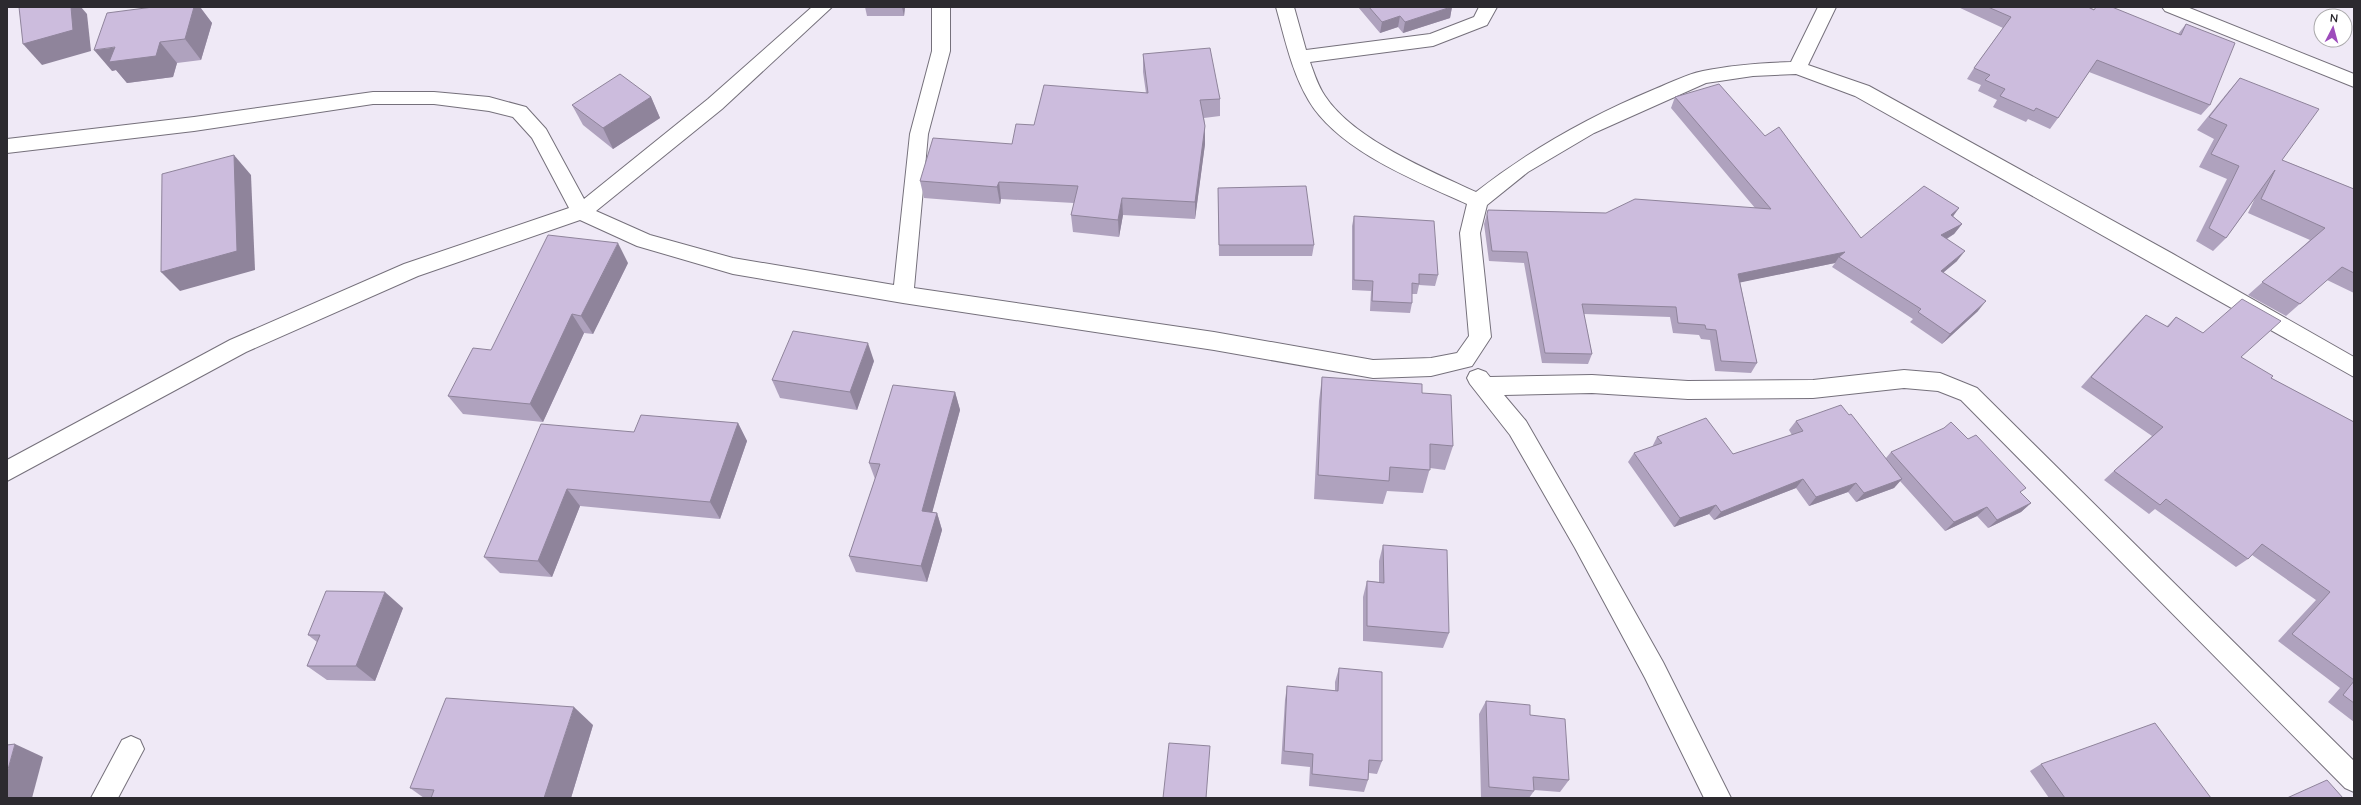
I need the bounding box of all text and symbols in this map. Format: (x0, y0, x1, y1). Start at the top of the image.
north arrow (2313, 8, 2353, 48)
text: N (2329, 11, 2339, 25)

